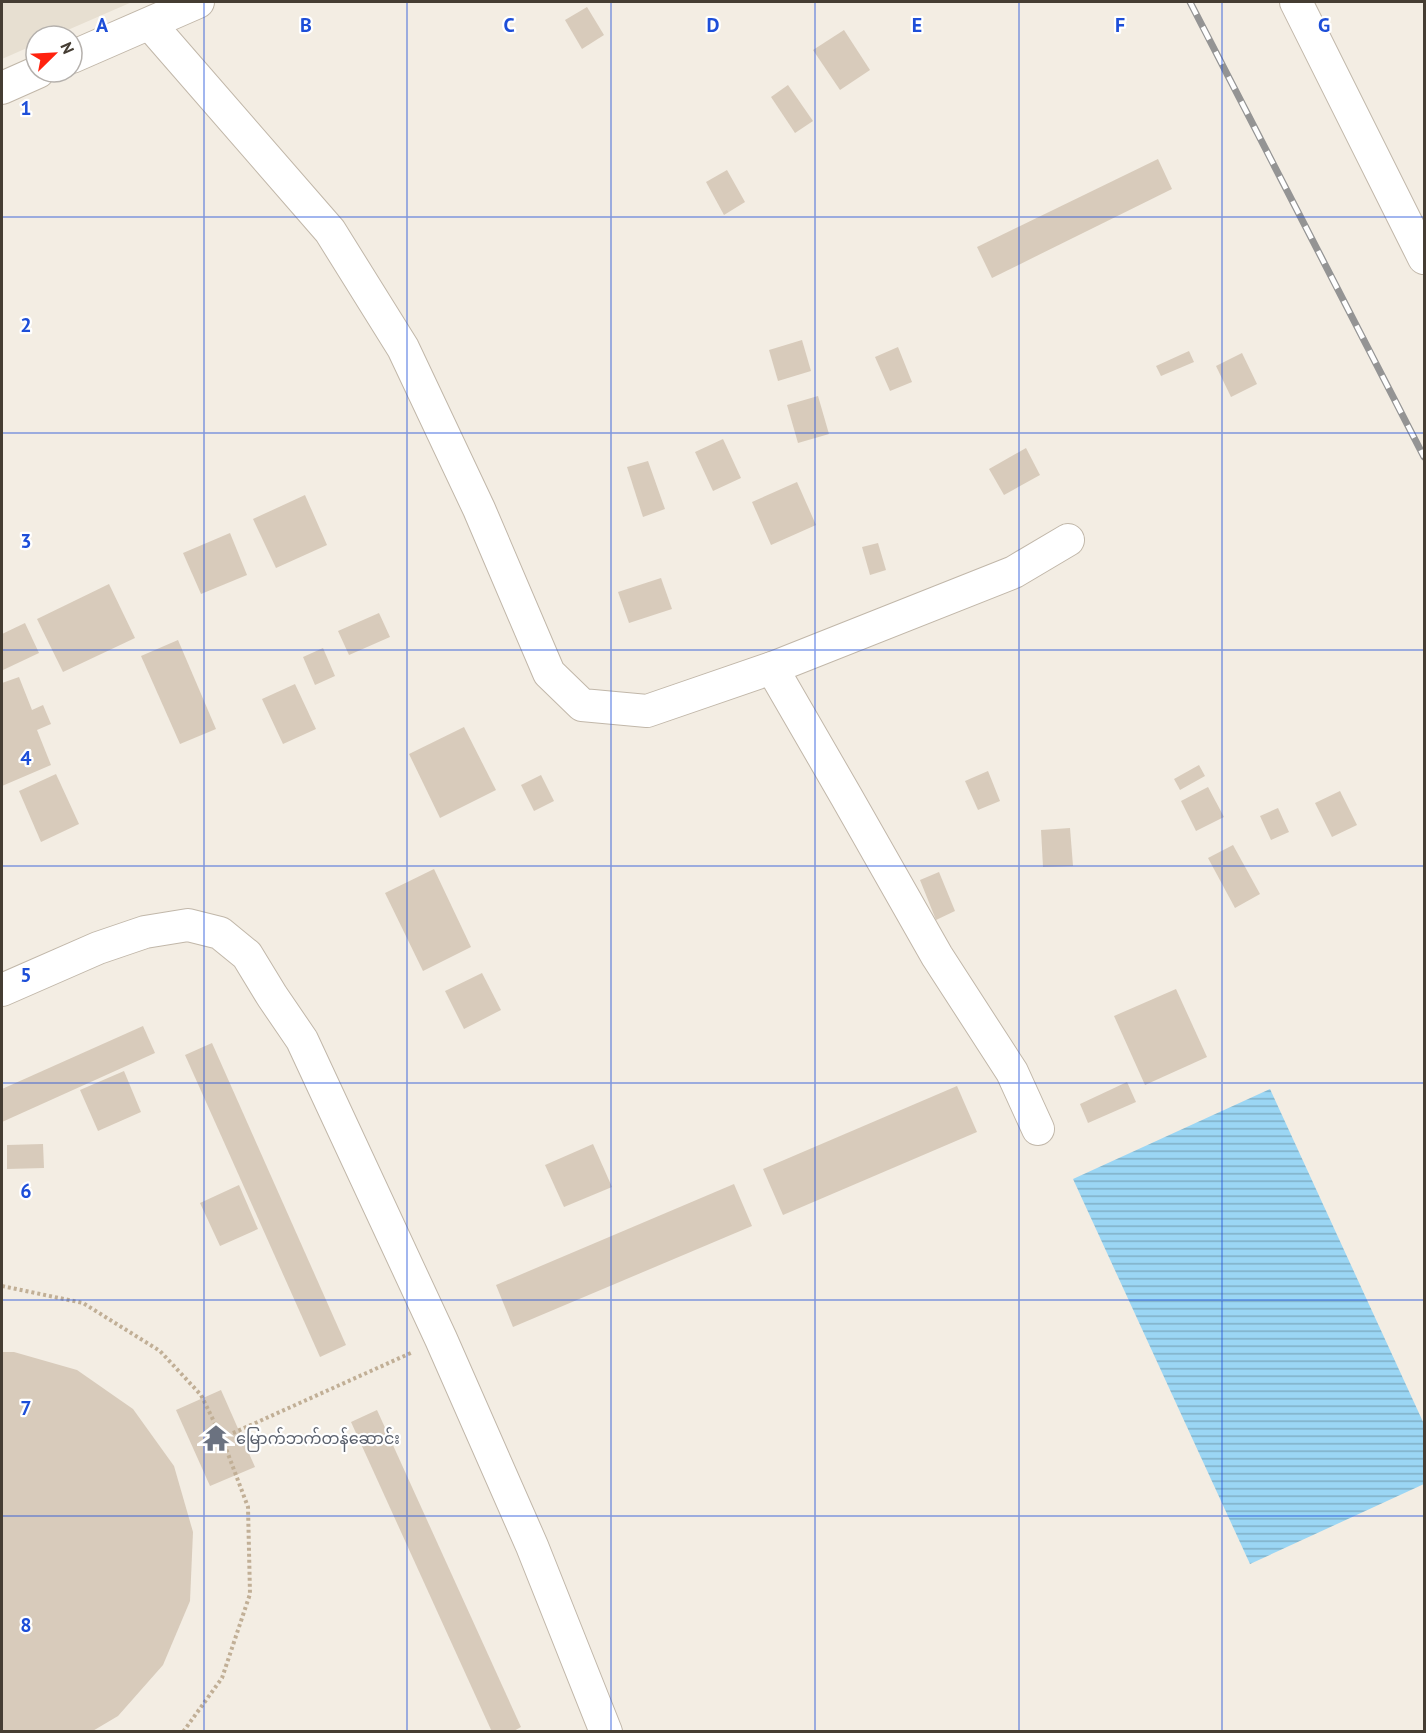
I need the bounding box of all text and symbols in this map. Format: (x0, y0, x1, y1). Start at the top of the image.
text: A (96, 12, 109, 38)
text: B (300, 12, 312, 38)
text: C (503, 12, 515, 38)
text: D (707, 12, 720, 38)
text: E (912, 12, 922, 38)
text: F (1115, 12, 1125, 38)
text: G (1318, 12, 1330, 38)
north arrow (24, 24, 84, 84)
text: N (56, 39, 79, 57)
text: 1 (20, 95, 32, 121)
text: 2 (20, 312, 32, 338)
text: 3 (20, 528, 32, 554)
text: 4 (20, 745, 32, 771)
text: 5 (20, 962, 32, 988)
text: 6 (20, 1178, 32, 1204)
text: 7 (20, 1395, 32, 1421)
temple icon: မြောက်ဘက်တန်ဆောင်း (201, 1423, 231, 1453)
place label: မြောက်ဘက်တန်ဆောင်း (236, 1427, 400, 1452)
text: 8 (20, 1612, 32, 1638)

